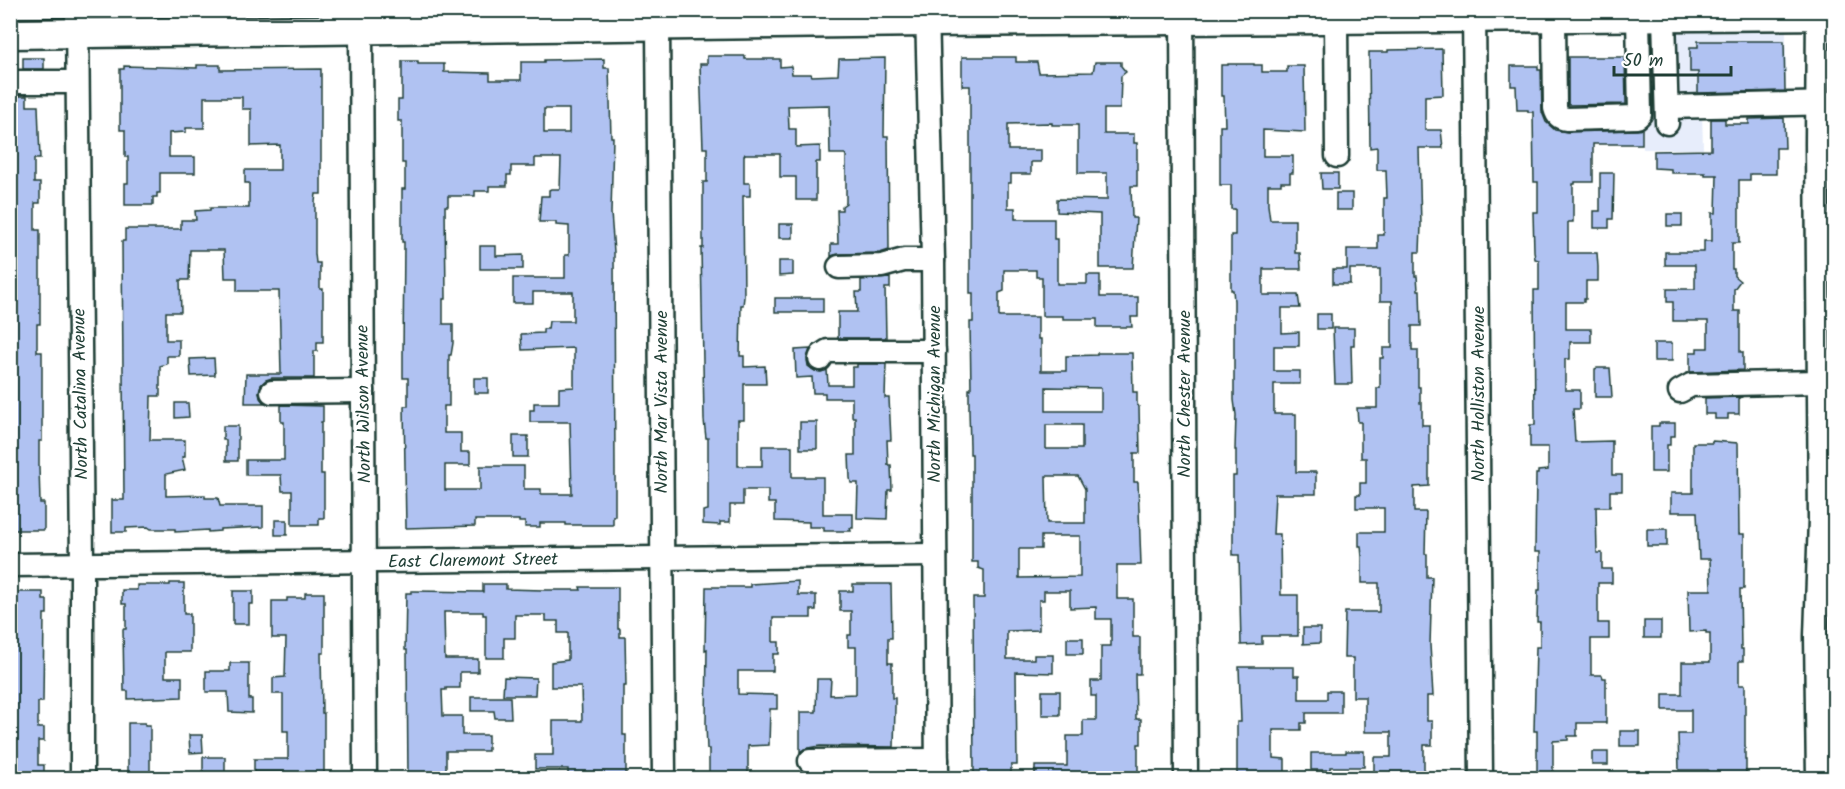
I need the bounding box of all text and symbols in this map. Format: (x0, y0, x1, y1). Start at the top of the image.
scale bar (1614, 39, 1731, 77)
text: 50 m (1623, 47, 1663, 76)
street label: North Michigan Avenue (921, 305, 950, 483)
street label: North Holliston Avenue (1465, 306, 1494, 482)
street label: North Catalina Avenue (66, 308, 97, 480)
street label: North Mar Vista Avenue (648, 310, 677, 494)
street label: North Chester Avenue (1171, 310, 1200, 478)
street label: North Wilson Avenue (349, 324, 380, 483)
street label: East Claremont Street (388, 545, 560, 577)

